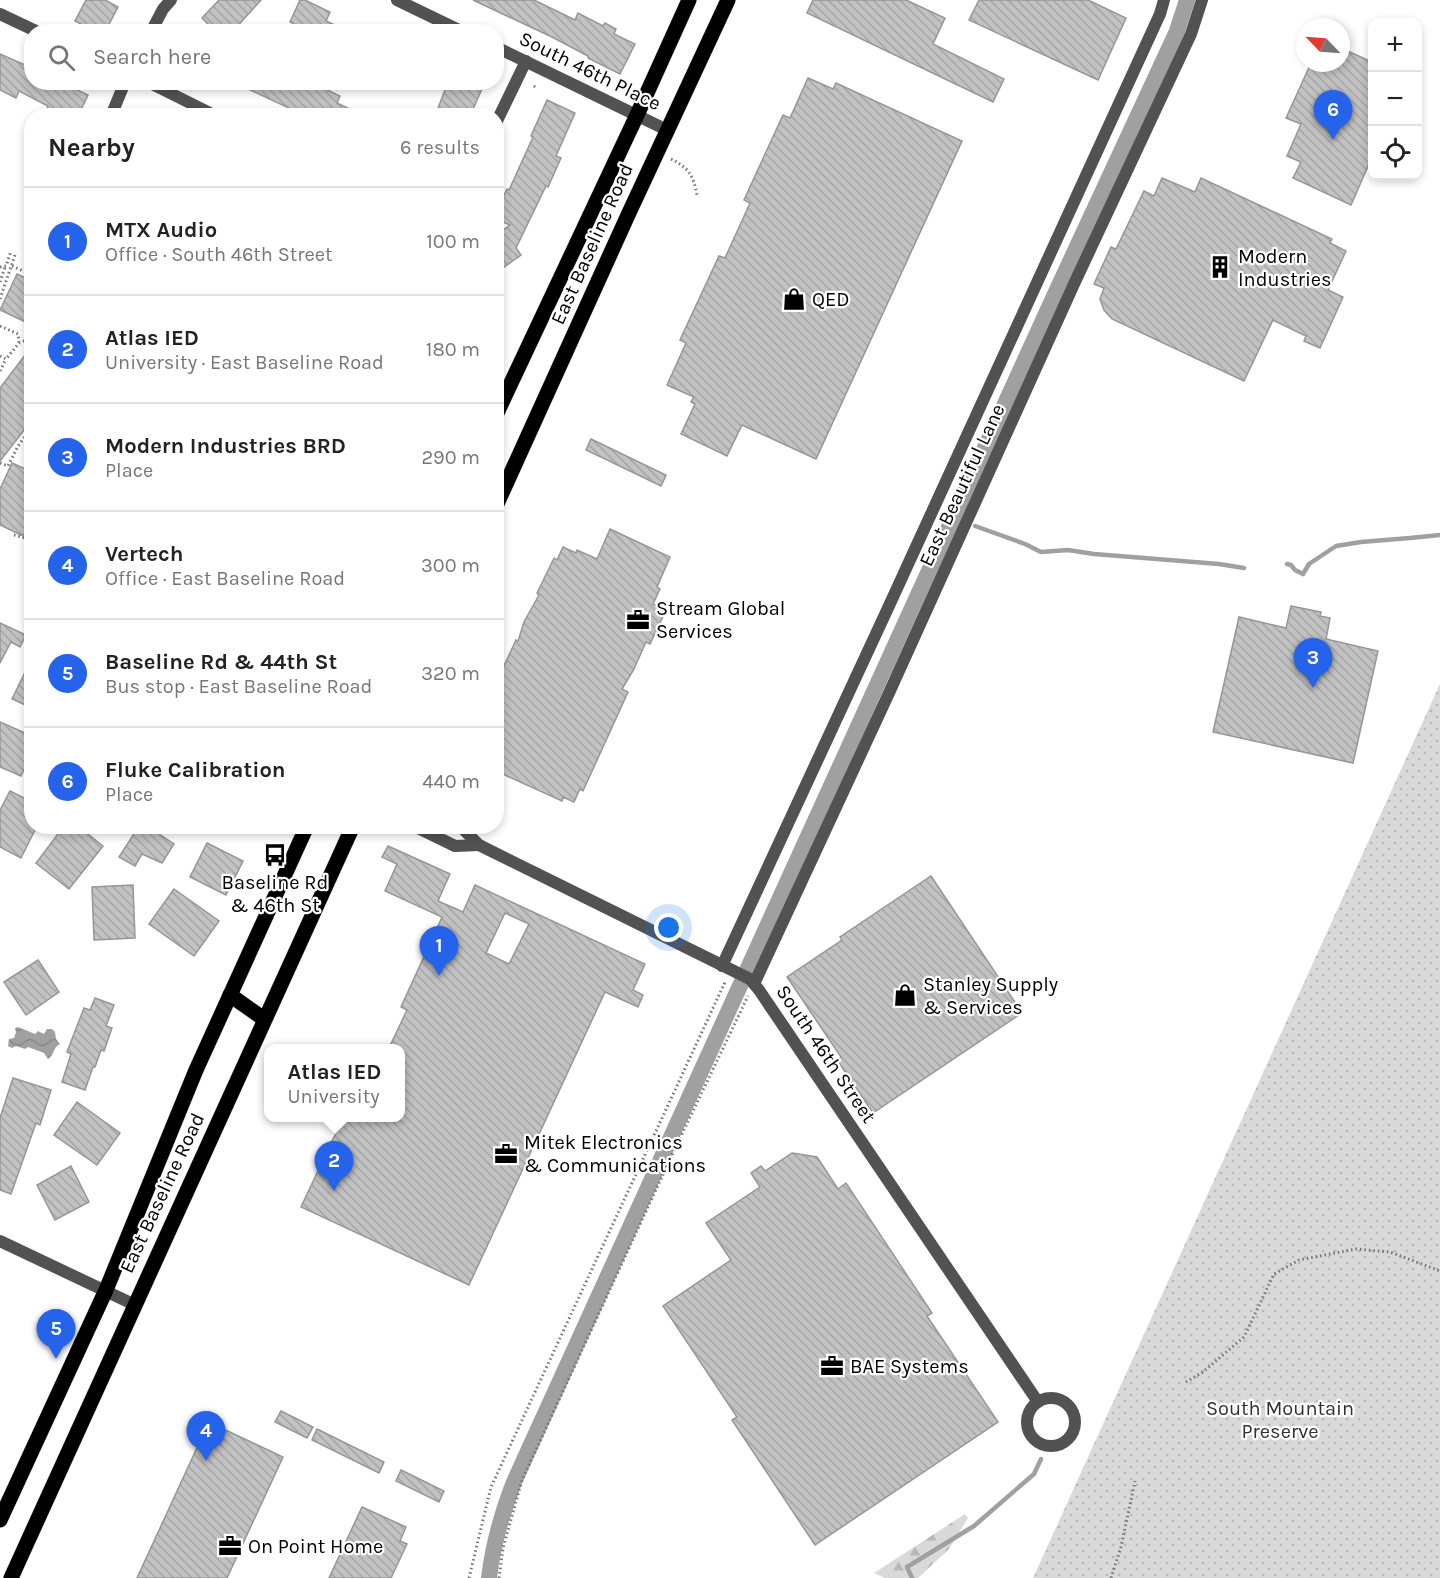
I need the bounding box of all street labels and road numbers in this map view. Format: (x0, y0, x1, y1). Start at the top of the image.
street label: South 46th Place (515, 27, 665, 115)
street label: East Baseline Road (546, 160, 638, 328)
street label: East Beautiful Lane (914, 400, 1010, 570)
street label: South 46th Street (771, 981, 881, 1128)
street label: East Baseline Road (115, 1109, 209, 1277)

